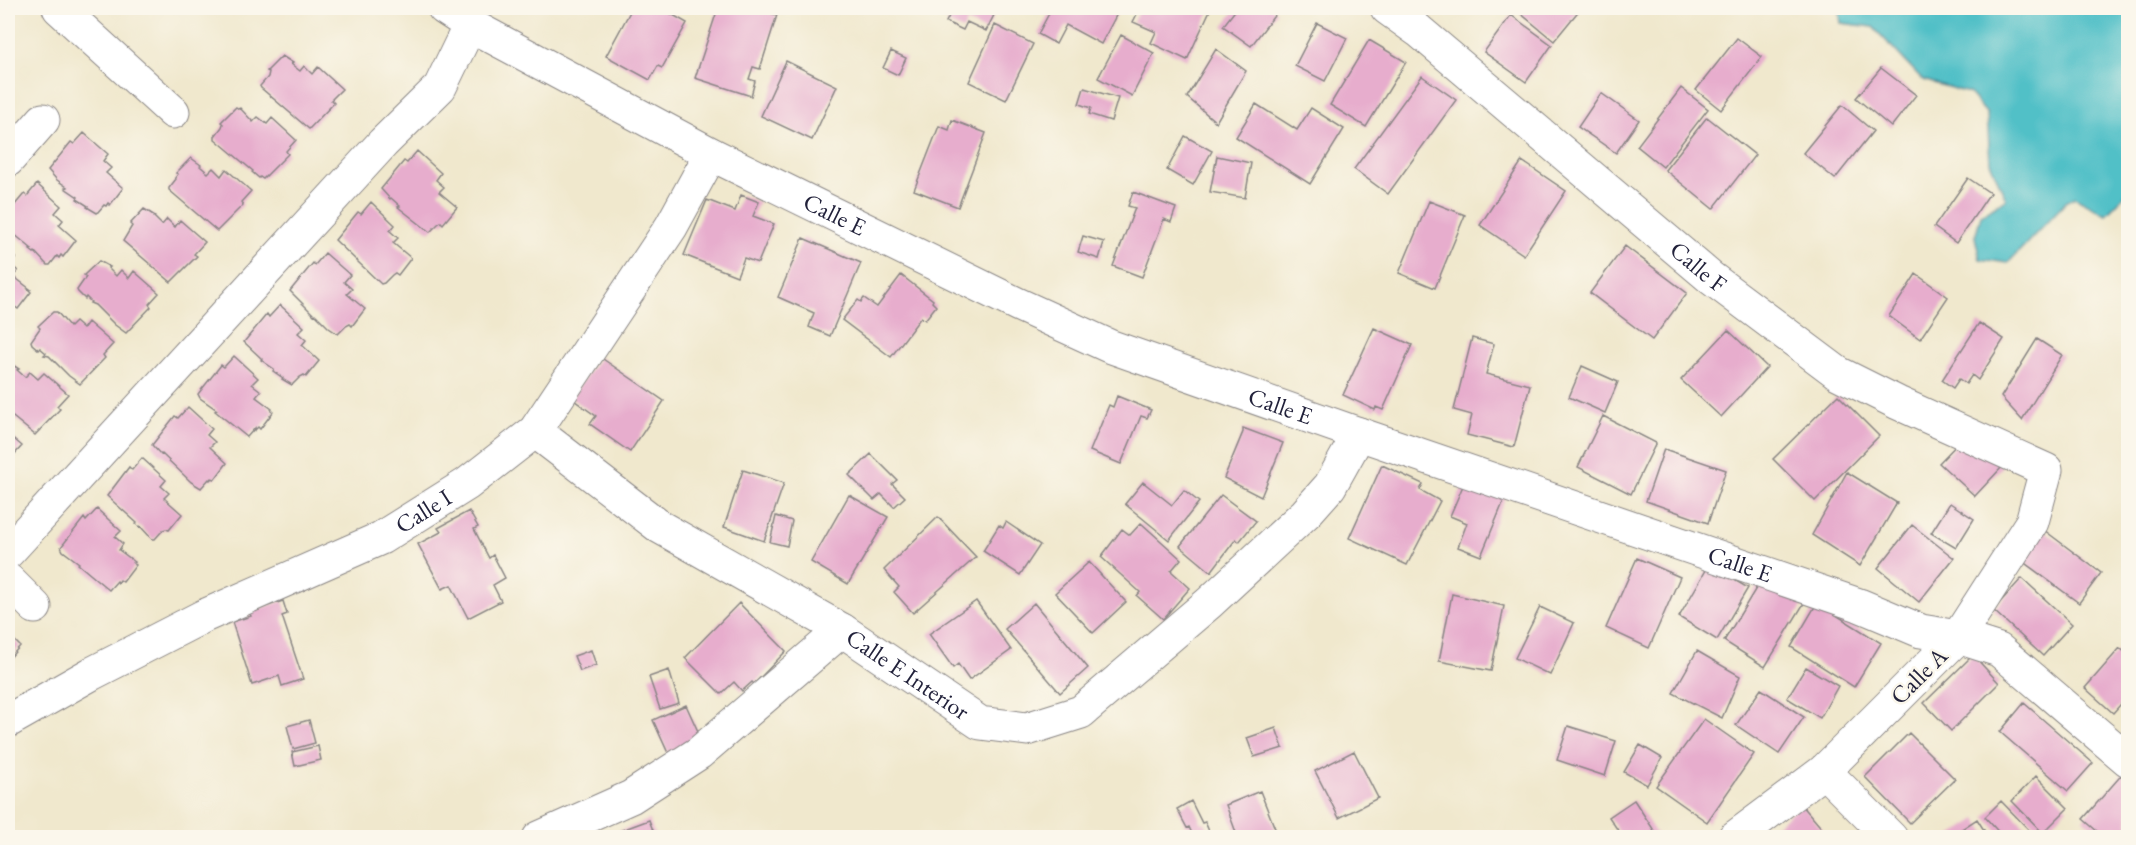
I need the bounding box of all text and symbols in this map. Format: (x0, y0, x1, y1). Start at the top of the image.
street label: Calle E (798, 186, 871, 243)
street label: Calle F (1664, 234, 1733, 299)
street label: Calle E (1244, 380, 1317, 431)
street label: Calle I (389, 482, 457, 540)
street label: Calle E (1704, 538, 1776, 589)
street label: Calle E Interior (840, 621, 976, 727)
street label: Calle A (1883, 640, 1954, 711)

